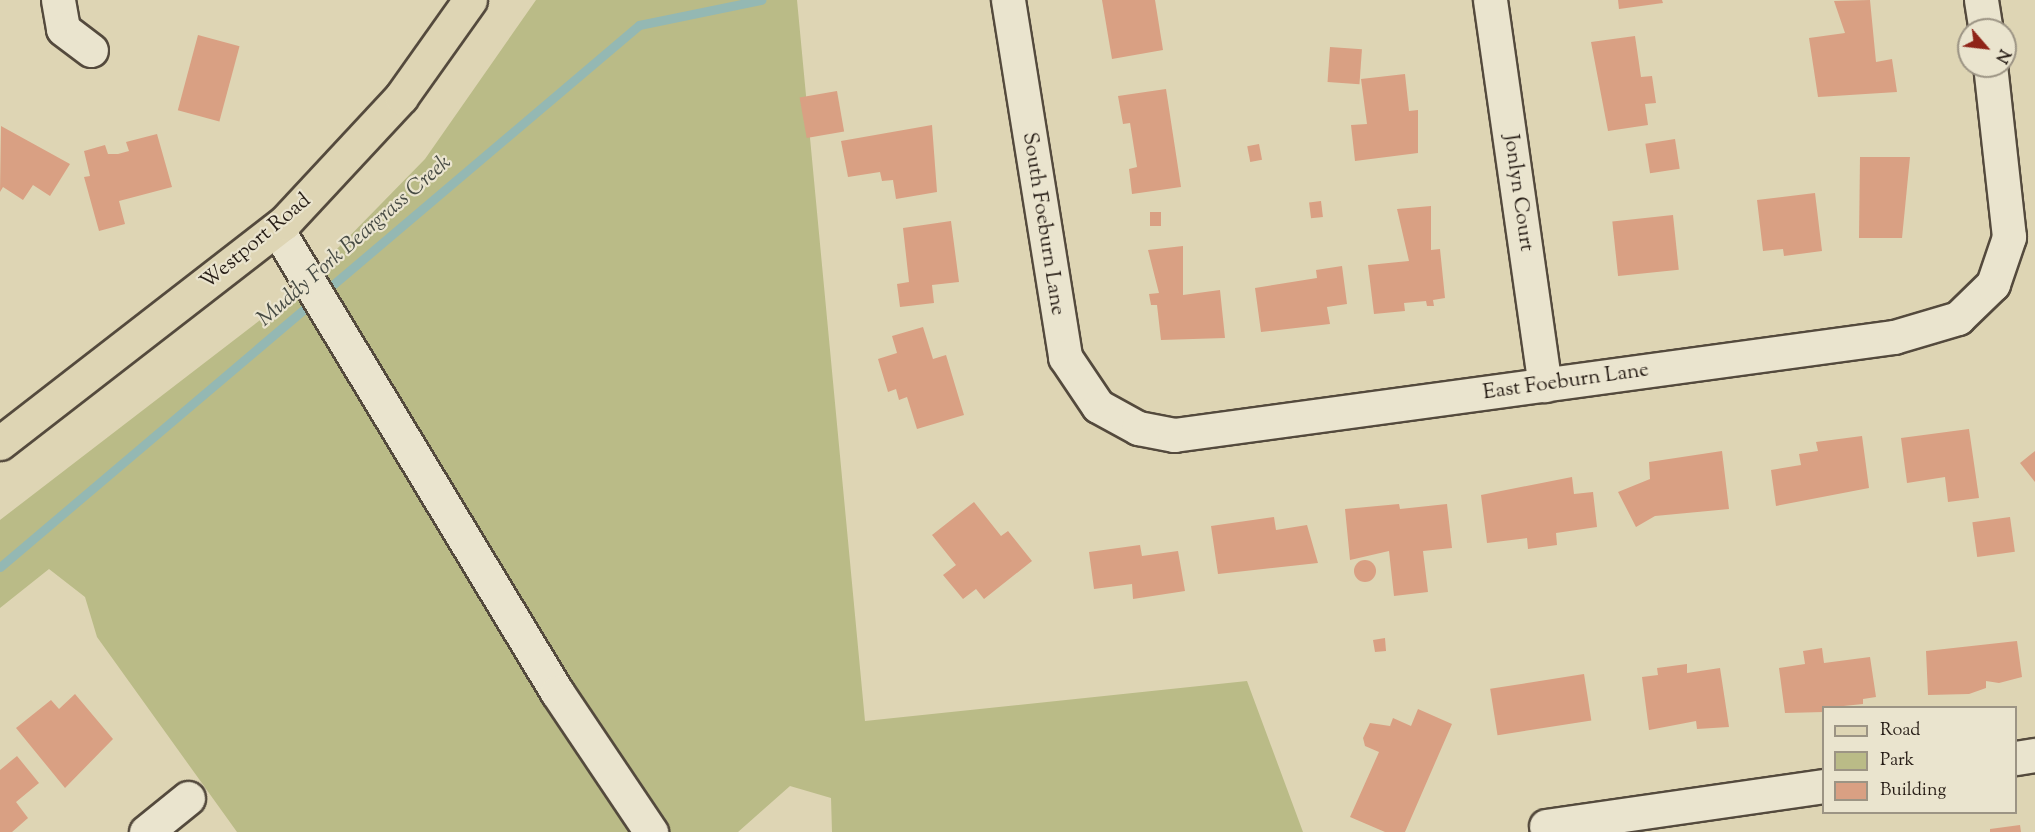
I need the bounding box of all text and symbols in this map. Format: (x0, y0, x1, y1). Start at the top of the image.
north arrow (1957, 18, 2017, 78)
text: N (1988, 45, 2015, 67)
street label: South Foeburn Lane (1016, 131, 1070, 317)
street label: Jonlyn Court (1497, 133, 1539, 253)
water label: Muddy Fork Beargrass Creek (253, 151, 457, 333)
street label: Westport Road (196, 189, 316, 295)
street label: East Foeburn Lane (1481, 358, 1651, 406)
legend (1822, 706, 2017, 814)
text: Road (1880, 718, 1920, 744)
text: Park (1880, 748, 1914, 774)
text: Building (1880, 778, 1946, 804)

